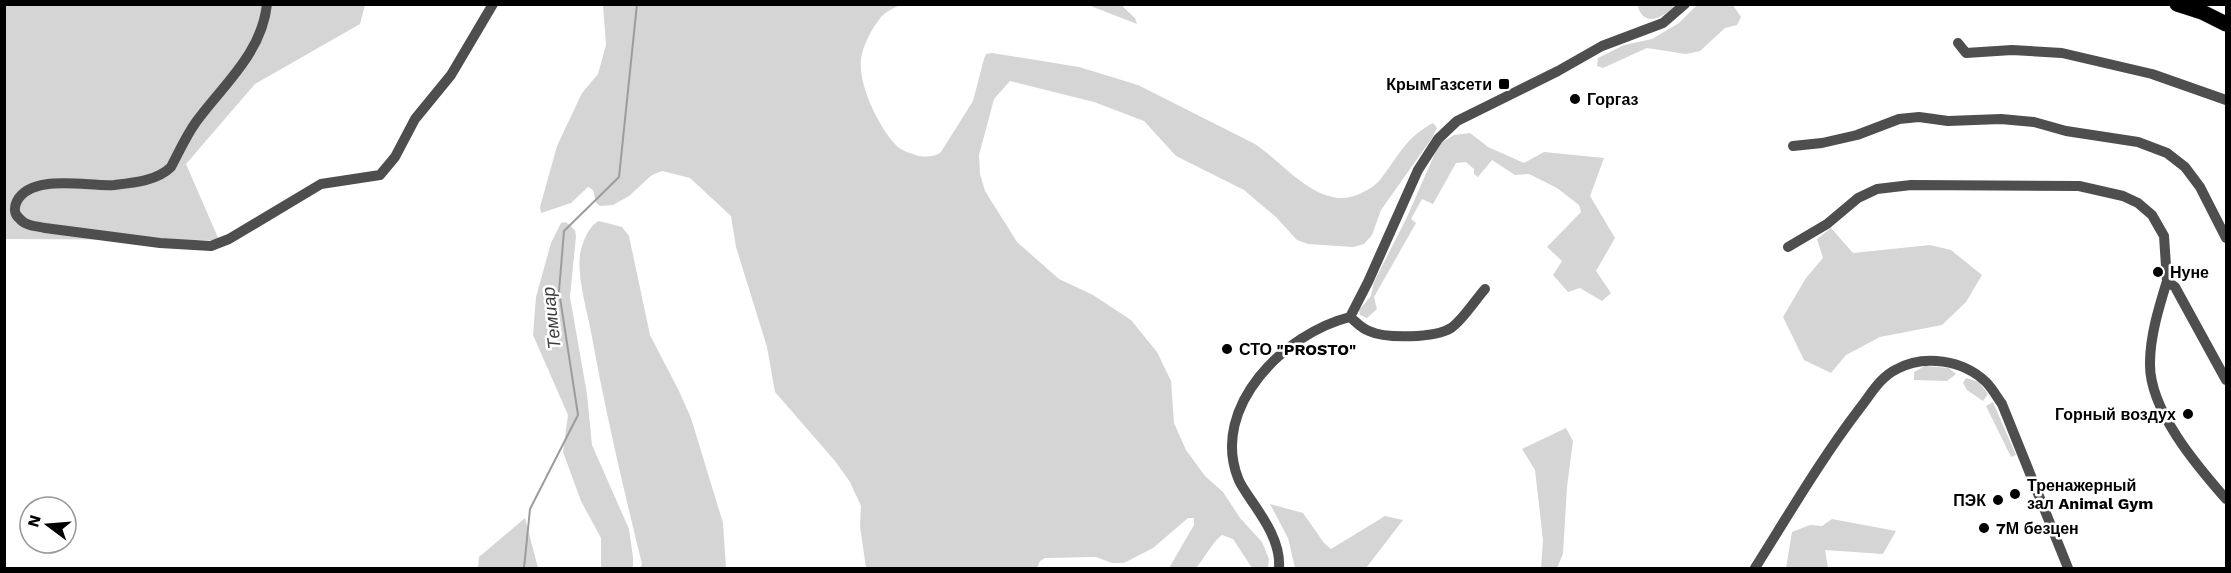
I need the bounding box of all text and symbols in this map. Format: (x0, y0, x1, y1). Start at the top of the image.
place label: КрымГазсети (1386, 75, 1492, 94)
marker: КрымГазсети (1497, 77, 1511, 91)
place label: Горгаз (1587, 90, 1639, 109)
marker: Горгаз (1568, 92, 1582, 106)
place label: Нуне (2170, 263, 2209, 282)
marker: Нуне (2151, 265, 2165, 279)
water label: Темиар (537, 286, 565, 350)
place label: СТО "PROSTO" (1239, 340, 1356, 359)
marker: СТО "PROSTO" (1220, 342, 1234, 356)
place label: Горный воздух (2055, 405, 2176, 424)
marker: Горный воздух (2181, 407, 2195, 421)
place label: Тренажерный зал Animal Gym (2027, 476, 2153, 513)
marker: Тренажерный зал Animal Gym (2008, 487, 2022, 501)
place label: ПЭК (1953, 491, 1986, 510)
marker: ПЭК (1991, 493, 2005, 507)
north arrow (18, 495, 78, 555)
text: N (23, 513, 45, 529)
place label: 7М безцен (1996, 519, 2079, 538)
marker: 7М безцен (1977, 521, 1991, 535)

